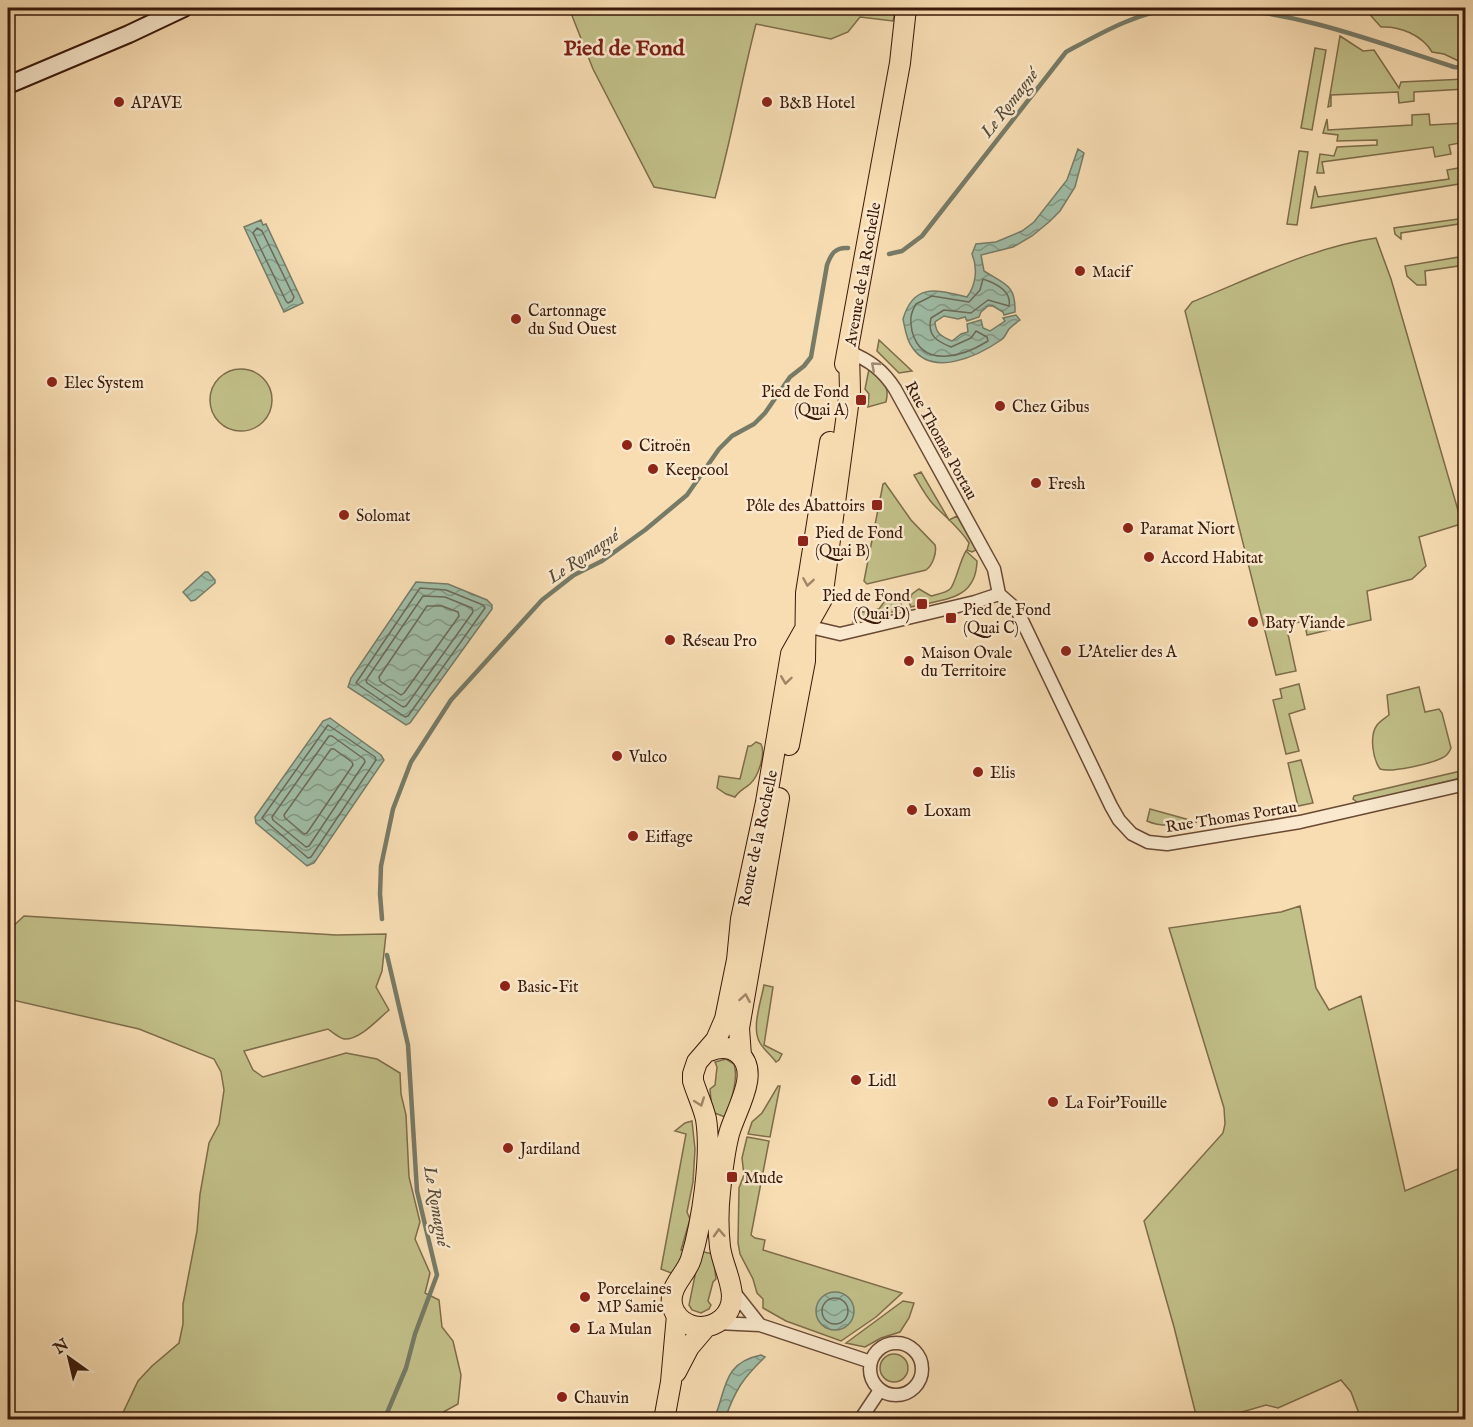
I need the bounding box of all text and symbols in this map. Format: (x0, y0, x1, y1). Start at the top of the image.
district label: Pied de Fond (564, 35, 686, 63)
water label: Le Romagné (975, 62, 1046, 144)
place label: APAVE (130, 94, 182, 114)
place label: B&B Hotel (779, 94, 856, 114)
marker: APAVE (112, 95, 126, 109)
marker: B&B Hotel (760, 95, 774, 109)
street label: Avenue de la Rochelle (841, 201, 886, 349)
place label: Macif (1092, 263, 1134, 283)
marker: Macif (1073, 264, 1087, 278)
place label: Cartonnage du Sud Ouest (528, 302, 617, 340)
marker: Cartonnage du Sud Ouest (509, 312, 523, 326)
one-way arrow (871, 362, 882, 373)
place label: Elec System (64, 374, 144, 394)
marker: Elec System (45, 375, 59, 389)
street label: Rue Thomas Portau (899, 378, 981, 504)
place label: Pied de Fond (Quai A) (761, 383, 849, 421)
marker: Pied de Fond (Quai A) (854, 393, 868, 407)
place label: Chez Gibus (1012, 398, 1090, 418)
marker: Chez Gibus (993, 399, 1007, 413)
place label: Citroën (639, 437, 691, 457)
marker: Citroën (620, 438, 634, 452)
place label: Keepcool (665, 461, 729, 481)
marker: Keepcool (646, 462, 660, 476)
place label: Fresh (1048, 475, 1086, 495)
marker: Fresh (1029, 476, 1043, 490)
place label: Pôle des Abattoirs (746, 497, 865, 517)
marker: Pôle des Abattoirs (870, 498, 884, 512)
place label: Solomat (356, 507, 411, 527)
marker: Solomat (337, 508, 351, 522)
place label: Paramat Niort (1140, 520, 1235, 540)
marker: Paramat Niort (1121, 521, 1135, 535)
water label: Le Romagné (543, 523, 627, 590)
place label: Pied de Fond (Quai B) (815, 524, 903, 562)
marker: Pied de Fond (Quai B) (796, 534, 810, 548)
place label: Accord Habitat (1160, 549, 1264, 569)
marker: Accord Habitat (1142, 550, 1156, 564)
one-way arrow (802, 578, 814, 587)
place label: Pied de Fond (Quai D) (822, 587, 910, 625)
marker: Pied de Fond (Quai D) (915, 597, 929, 611)
place label: Pied de Fond (Quai C) (963, 601, 1051, 639)
marker: Pied de Fond (Quai C) (944, 611, 958, 625)
place label: Baty Viande (1265, 614, 1345, 634)
marker: Baty Viande (1246, 615, 1260, 629)
place label: Réseau Pro (682, 632, 757, 652)
marker: Réseau Pro (663, 633, 677, 647)
place label: L'Atelier des A (1078, 643, 1178, 663)
place label: Maison Ovale du Territoire (921, 644, 1012, 682)
marker: L'Atelier des A (1059, 644, 1073, 658)
marker: Maison Ovale du Territoire (902, 654, 916, 668)
one-way arrow (780, 675, 792, 685)
place label: Vulco (628, 748, 668, 768)
marker: Vulco (610, 749, 624, 763)
place label: Elis (990, 764, 1016, 784)
marker: Elis (971, 765, 985, 779)
street label: Route de la Rochelle (735, 768, 783, 908)
street label: Rue Thomas Portau (1164, 798, 1298, 838)
place label: Loxam (924, 802, 971, 822)
marker: Loxam (905, 803, 919, 817)
place label: Eiffage (645, 828, 693, 848)
marker: Eiffage (626, 829, 640, 843)
place label: Basic-Fit (517, 978, 579, 998)
marker: Basic-Fit (498, 979, 512, 993)
one-way arrow (738, 993, 751, 1003)
place label: Lidl (868, 1072, 897, 1092)
marker: Lidl (849, 1073, 863, 1087)
place label: La Foir'Fouille (1065, 1094, 1167, 1114)
marker: La Foir'Fouille (1046, 1095, 1060, 1109)
one-way arrow (693, 1096, 706, 1107)
place label: Jardiland (518, 1140, 581, 1160)
marker: Jardiland (501, 1141, 515, 1155)
water label: Le Romagné (417, 1163, 454, 1251)
place label: Mude (744, 1169, 783, 1189)
marker: Mude (725, 1170, 739, 1184)
one-way arrow (712, 1228, 725, 1237)
place label: Porcelaines MP Samie (597, 1280, 672, 1318)
marker: Porcelaines MP Samie (578, 1290, 592, 1304)
place label: La Mulan (587, 1320, 652, 1340)
marker: La Mulan (568, 1321, 582, 1335)
north arrow (39, 1328, 99, 1388)
text: N (50, 1335, 73, 1360)
place label: Chauvin (574, 1389, 630, 1409)
marker: Chauvin (555, 1390, 569, 1404)

